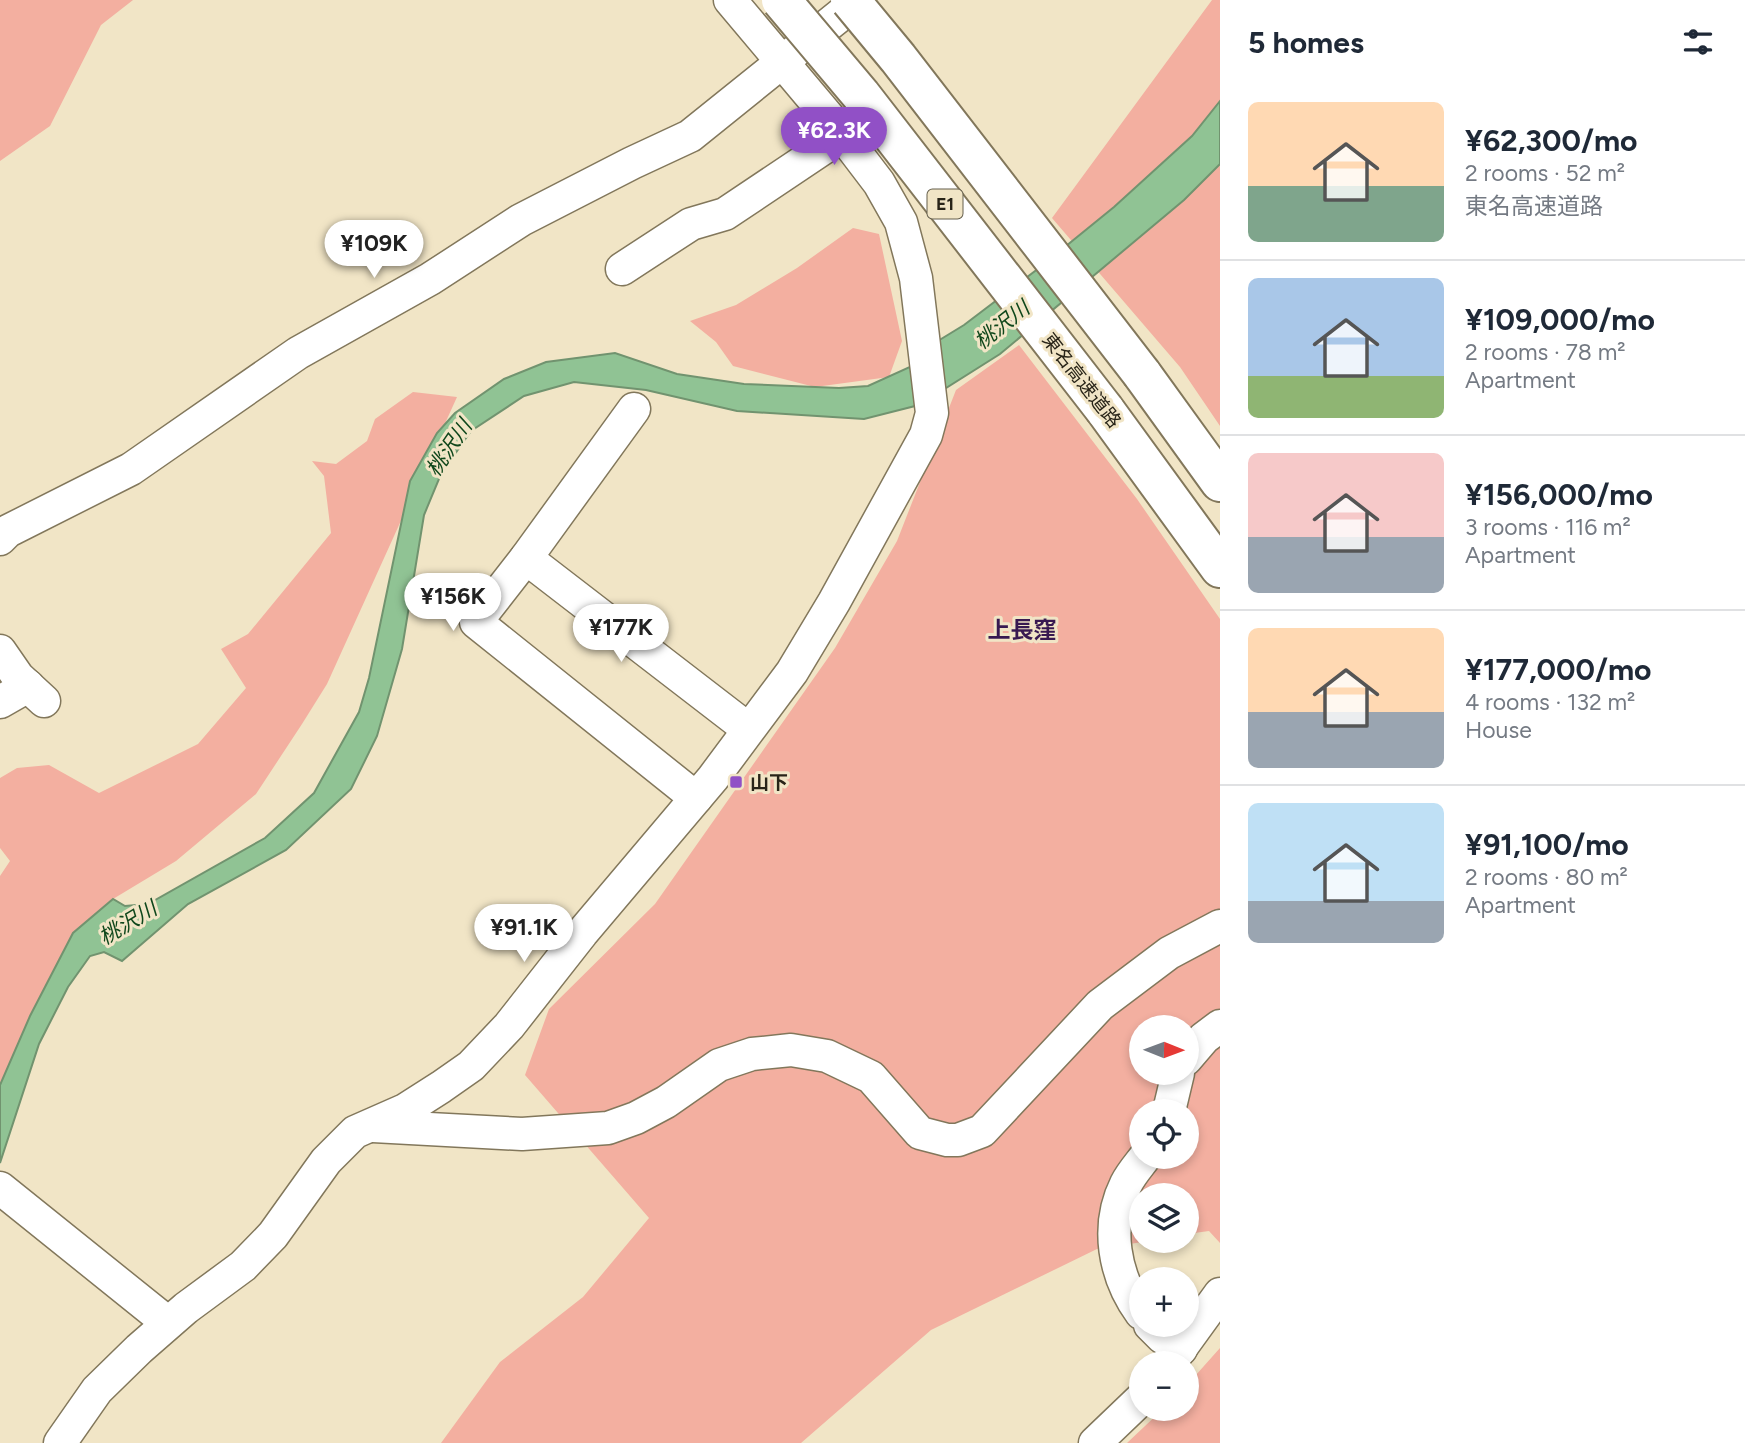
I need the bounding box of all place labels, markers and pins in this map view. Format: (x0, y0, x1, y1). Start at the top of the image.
pin: ¥62.3K (777, 108, 891, 167)
pin: ¥109K (325, 220, 423, 280)
pin: ¥156K (404, 574, 502, 633)
pin: ¥177K (572, 604, 670, 664)
place label: 山下 (750, 771, 788, 794)
marker: 山下 (728, 774, 744, 790)
pin: ¥91.1K (467, 904, 581, 964)

